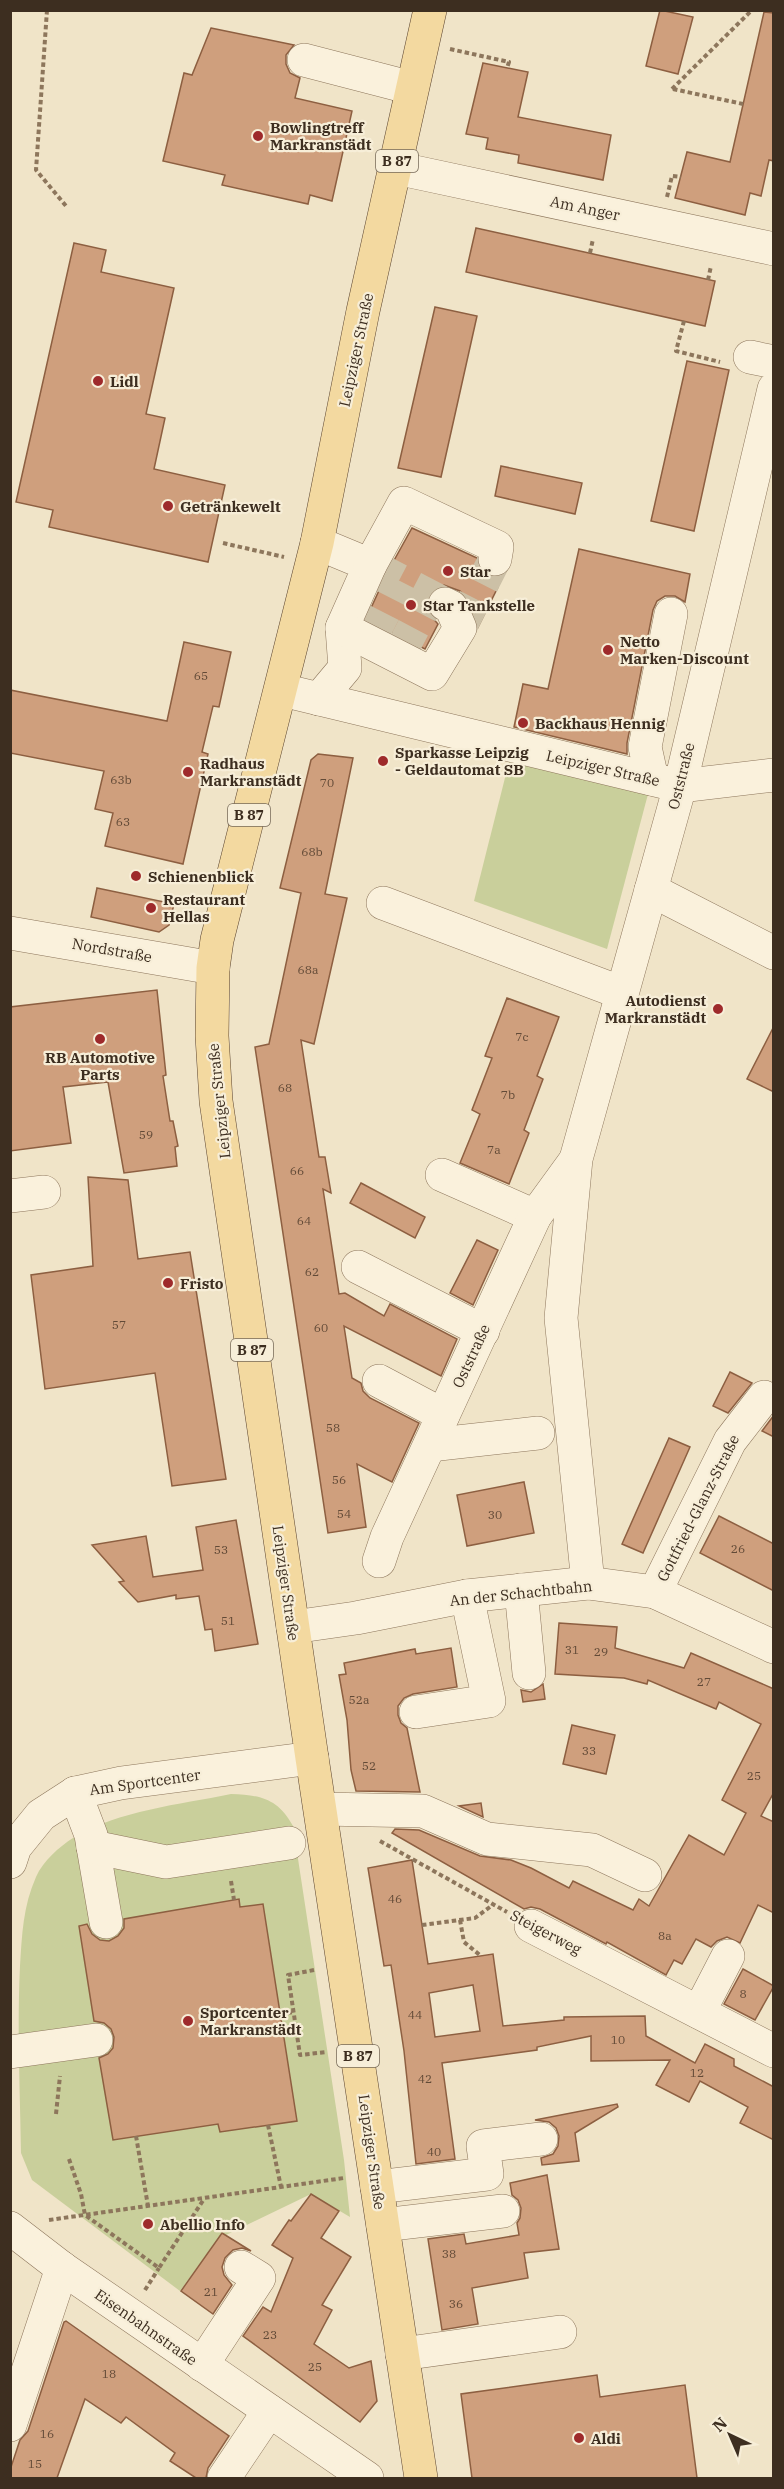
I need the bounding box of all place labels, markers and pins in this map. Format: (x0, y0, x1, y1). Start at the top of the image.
place label: Bowlingtreff Markranstädt (270, 118, 372, 154)
marker: Bowlingtreff Markranstädt (251, 129, 265, 143)
place label: Lidl (110, 372, 139, 391)
marker: Lidl (91, 374, 105, 388)
place label: Getränkewelt (180, 497, 281, 516)
marker: Getränkewelt (161, 499, 175, 513)
place label: Star (460, 562, 492, 581)
marker: Star (441, 564, 455, 578)
place label: Star Tankstelle (423, 596, 535, 615)
marker: Star Tankstelle (404, 598, 418, 612)
place label: Netto Marken-Discount (620, 632, 749, 668)
marker: Netto Marken-Discount (601, 643, 615, 657)
place label: Backhaus Hennig (535, 714, 665, 733)
marker: Backhaus Hennig (516, 716, 530, 730)
place label: Sparkasse Leipzig - Geldautomat SB (395, 743, 529, 779)
place label: Radhaus Markranstädt (200, 754, 302, 790)
marker: Sparkasse Leipzig - Geldautomat SB (376, 754, 390, 768)
marker: Radhaus Markranstädt (181, 765, 195, 779)
place label: Schienenblick (148, 867, 254, 886)
marker: Schienenblick (129, 869, 143, 883)
place label: Restaurant Hellas (163, 890, 245, 926)
marker: Restaurant Hellas (144, 901, 158, 915)
place label: Autodienst Markranstädt (605, 991, 706, 1027)
marker: Autodienst Markranstädt (711, 1002, 725, 1016)
marker: RB Automotive Parts (93, 1032, 107, 1046)
place label: RB Automotive Parts (45, 1048, 155, 1084)
place label: Fristo (180, 1274, 224, 1293)
marker: Fristo (161, 1276, 175, 1290)
place label: Sportcenter Markranstädt (200, 2003, 302, 2039)
marker: Sportcenter Markranstädt (181, 2014, 195, 2028)
place label: Abellio Info (160, 2215, 245, 2234)
marker: Abellio Info (141, 2217, 155, 2231)
place label: Aldi (591, 2429, 621, 2448)
marker: Aldi (572, 2431, 586, 2445)

